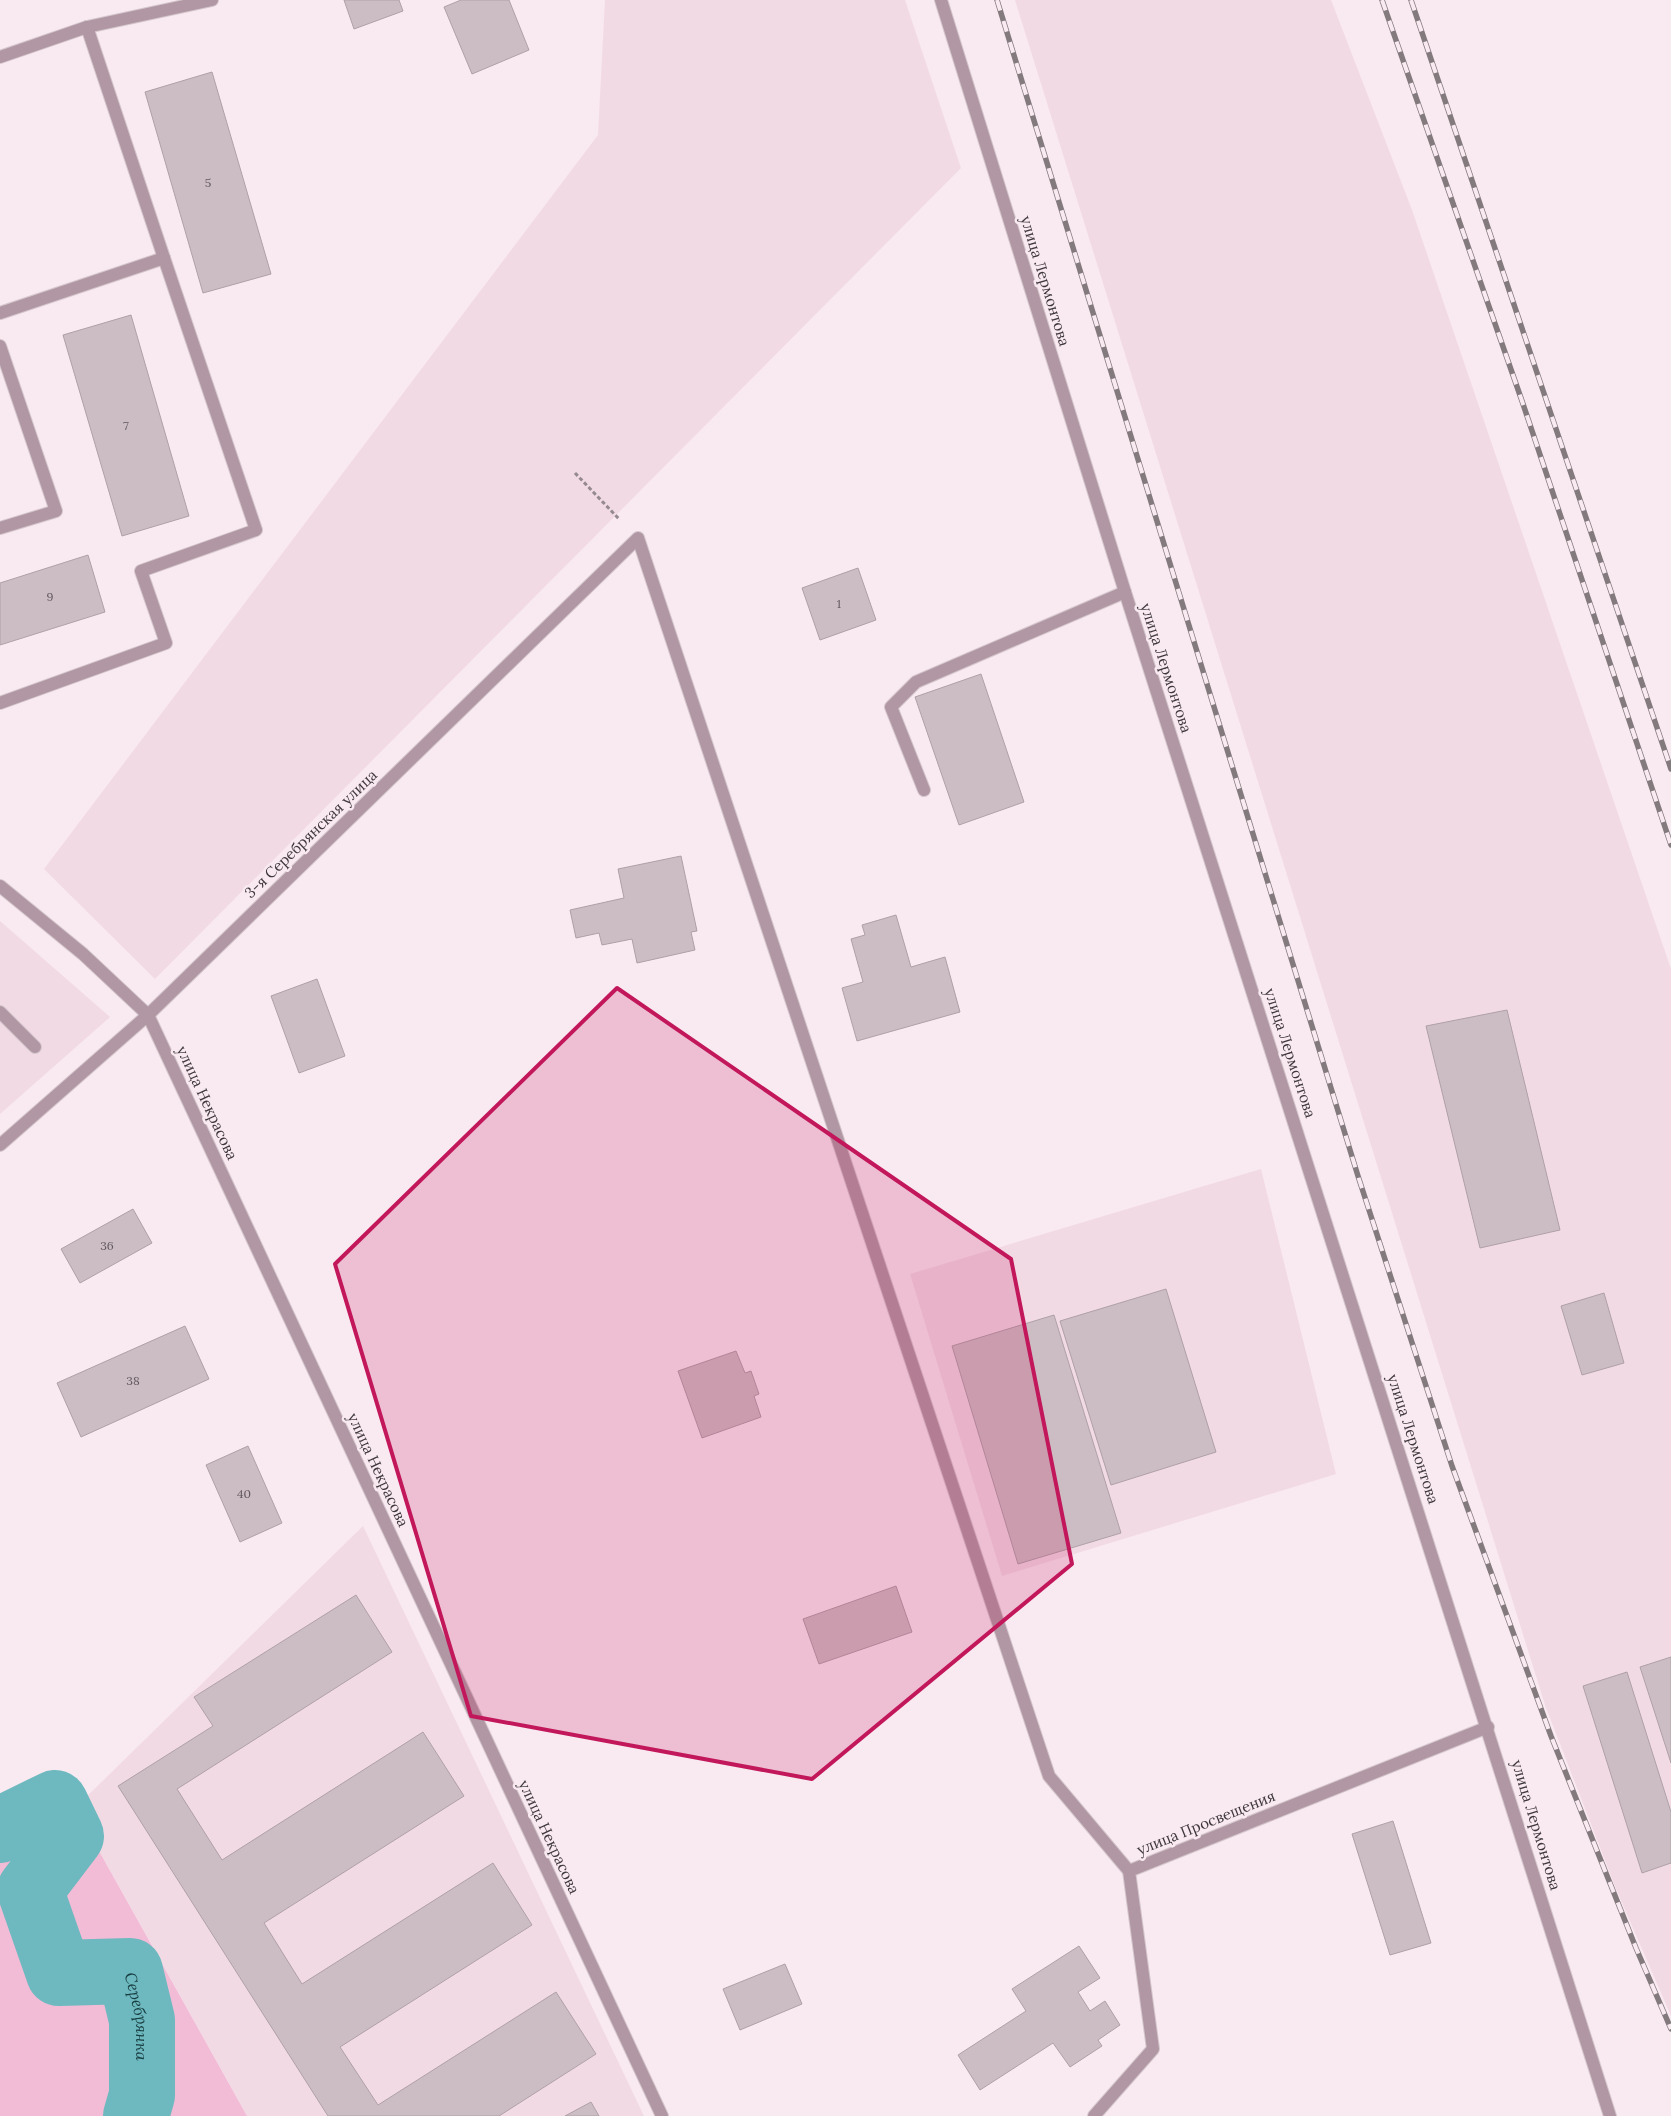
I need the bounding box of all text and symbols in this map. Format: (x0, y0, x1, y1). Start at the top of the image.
house number: 5 (205, 175, 211, 190)
street label: улица Лермонтова (1017, 213, 1074, 349)
house number: 7 (123, 418, 129, 433)
house number: 9 (47, 589, 54, 604)
house number: 1 (837, 596, 841, 611)
street label: улица Лермонтова (1137, 601, 1196, 735)
street label: 3-я Серебрянская улица (240, 765, 381, 902)
street label: улица Лермонтова (1261, 986, 1320, 1120)
street label: улица Некрасова (173, 1043, 242, 1163)
house number: 36 (100, 1238, 114, 1253)
street label: улица Лермонтова (1384, 1372, 1443, 1506)
house number: 38 (126, 1373, 140, 1388)
street label: улица Некрасова (344, 1410, 413, 1530)
house number: 40 (237, 1486, 251, 1501)
street label: улица Лермонтова (1508, 1757, 1565, 1893)
street label: улица Некрасова (515, 1777, 584, 1897)
street label: улица Просвещения (1134, 1786, 1278, 1859)
water label: Серебрянка (121, 1970, 153, 2061)

